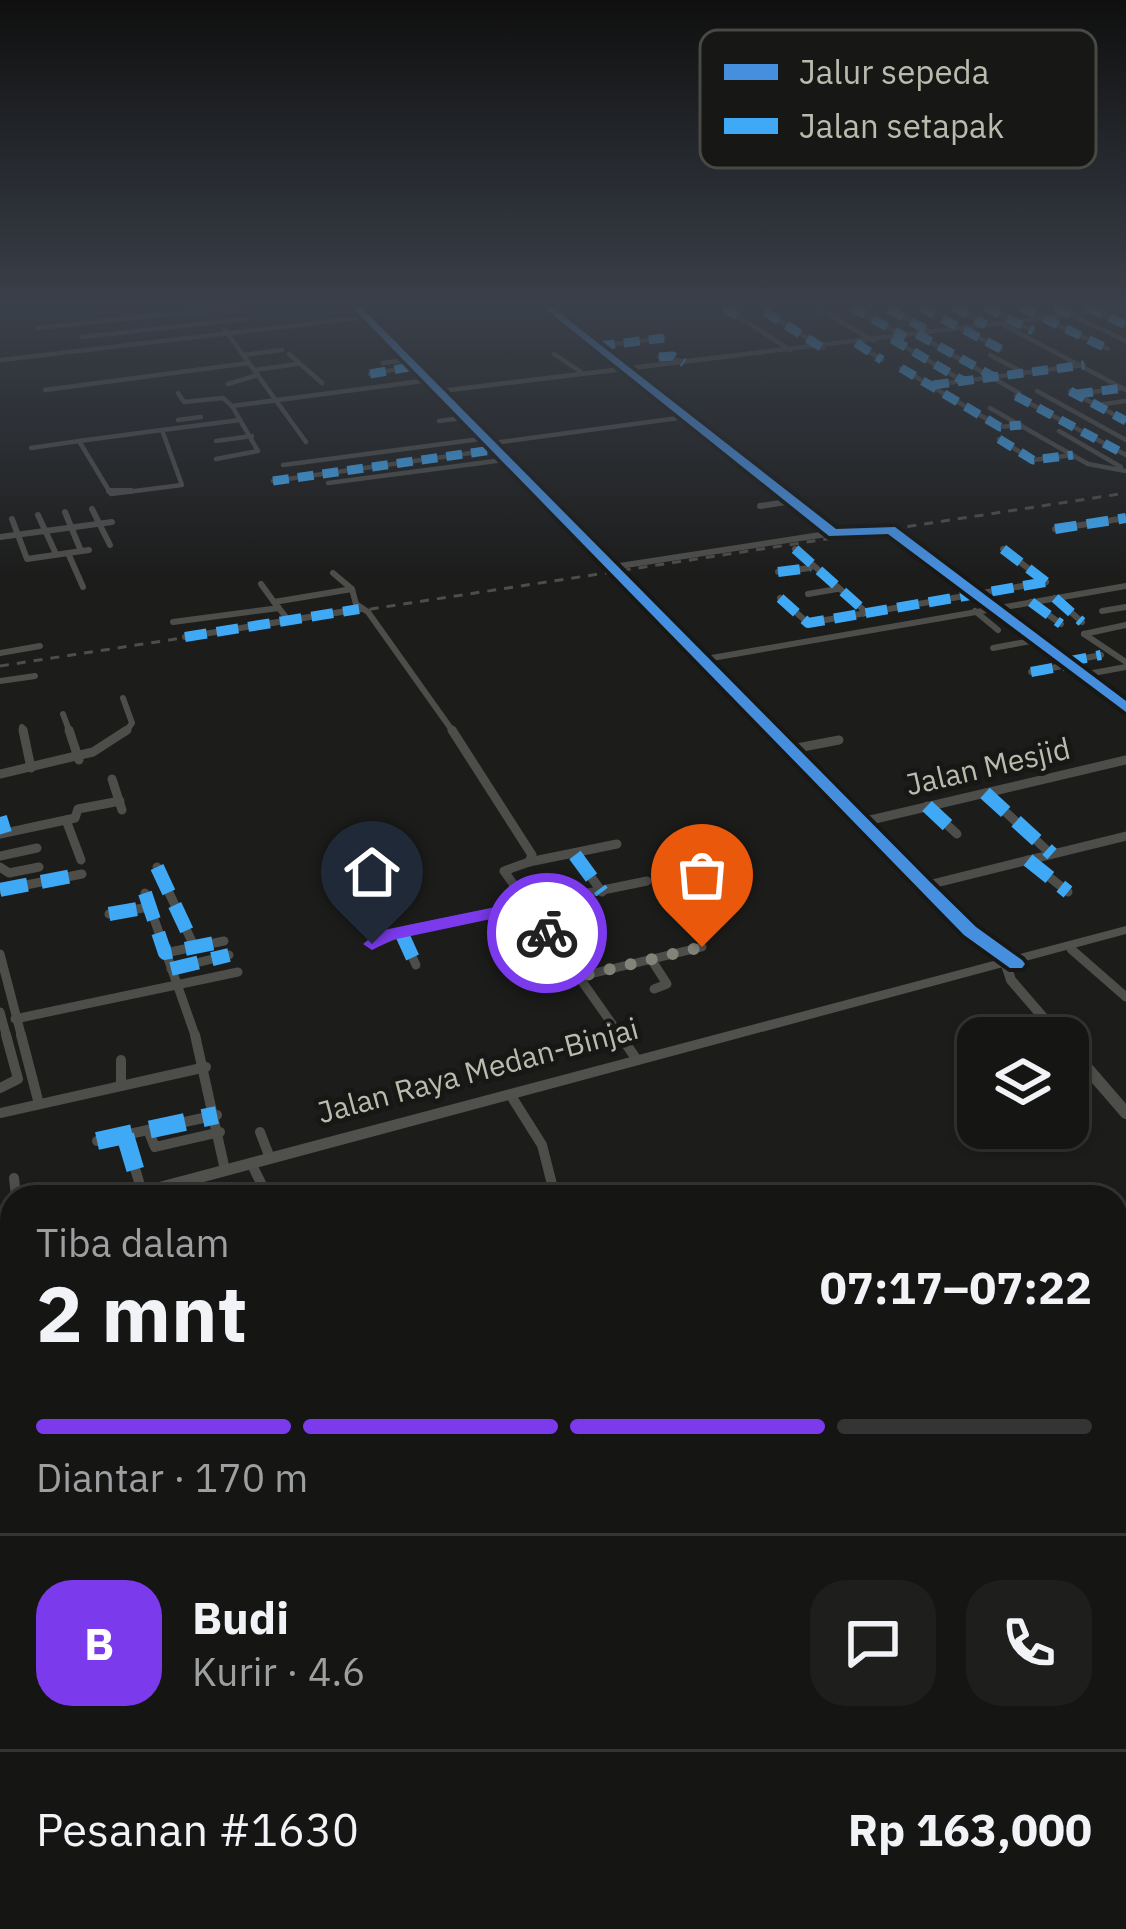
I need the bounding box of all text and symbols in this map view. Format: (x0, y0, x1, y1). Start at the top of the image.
legend (700, 30, 1096, 168)
text: Jalur sepeda (799, 50, 989, 93)
text: Jalan setapak (799, 104, 1004, 147)
street label: Jalan Mesjid (902, 728, 1074, 803)
pin (321, 821, 423, 944)
pin (651, 824, 753, 947)
icon: home (339, 839, 405, 905)
icon: bag (669, 842, 735, 908)
courier (487, 873, 607, 993)
icon: bike (514, 900, 580, 966)
street label: Jalan Raya Medan-Binjai (313, 1008, 642, 1131)
map controls (957, 1017, 1089, 1149)
button: layers (957, 1017, 1089, 1149)
text: Tiba dalam (36, 1217, 230, 1268)
text: 07:17–07:22 (820, 1258, 1092, 1316)
text: 2 mnt (36, 1262, 247, 1363)
text: Diantar · 170 m (36, 1452, 308, 1503)
button: chat (810, 1580, 936, 1706)
button: phone (966, 1580, 1092, 1706)
text: Budi (192, 1588, 289, 1646)
text: B (84, 1614, 114, 1672)
text: Kurir · 4.6 (192, 1646, 365, 1697)
text: Pesanan #1630 (36, 1800, 359, 1858)
text: Rp 163,000 (848, 1800, 1092, 1858)

